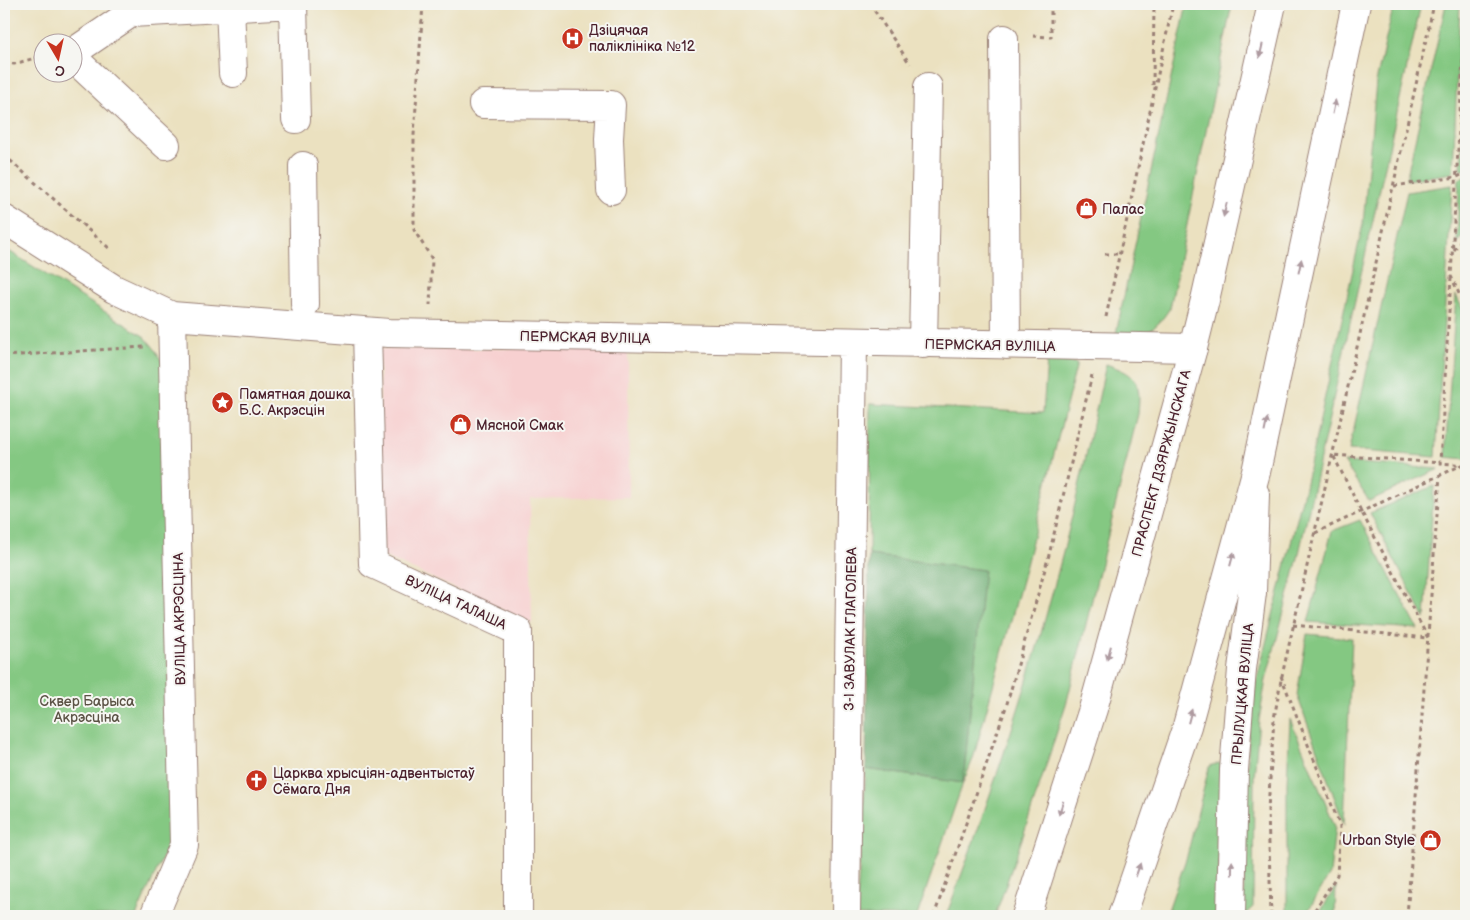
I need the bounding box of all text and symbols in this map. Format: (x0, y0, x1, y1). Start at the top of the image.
place label: Дзіцячая паліклініка №12 (589, 22, 696, 55)
hospital icon: Дзіцячая паліклініка №12 (561, 26, 585, 50)
north arrow (32, 32, 82, 82)
one-way arrow (1257, 44, 1265, 59)
text: С (54, 61, 66, 80)
one-way arrow (1330, 99, 1338, 115)
shop icon: Палас (1074, 197, 1098, 221)
place label: Палас (1102, 201, 1144, 218)
one-way arrow (1221, 202, 1229, 217)
one-way arrow (1296, 257, 1304, 273)
street label: ПЕРМСКАЯ ВУЛІЦА (519, 328, 651, 347)
street label: ПЕРМСКАЯ ВУЛІЦА (924, 336, 1056, 355)
street label: ПРАСПЕКТ ДЗЯРЖЫНСКАГА (1128, 367, 1195, 559)
place label: Памятная дошка Б.С. Акрэсцін (239, 386, 352, 419)
place icon: Памятная дошка Б.С. Акрэсцін (211, 390, 235, 414)
shop icon: Мясной Смак (448, 413, 472, 437)
place label: Мясной Смак (476, 417, 564, 434)
one-way arrow (1262, 417, 1270, 432)
street label: 3-І ЗАВУЛАК ГЛАГОЛЕВА (841, 547, 860, 711)
street label: ВУЛІЦА АКРЭСЦІНА (170, 552, 189, 686)
one-way arrow (1228, 552, 1236, 567)
street label: ВУЛІЦА ТАЛАША (402, 572, 510, 634)
street label: ПРЫЛУЦКАЯ ВУЛІЦА (1228, 622, 1257, 765)
one-way arrow (1105, 645, 1113, 661)
park label: Сквер Барыса Акрэсціна (40, 693, 135, 726)
one-way arrow (1186, 709, 1194, 724)
place label: Царква хрысціян-адвентыстаў Сёмага Дня (273, 765, 475, 798)
church icon: Царква хрысціян-адвентыстаў Сёмага Дня (245, 769, 269, 793)
one-way arrow (1057, 801, 1065, 816)
shop icon: Urban Style (1419, 828, 1443, 852)
place label: Urban Style (1342, 832, 1415, 849)
one-way arrow (1228, 859, 1236, 875)
one-way arrow (1134, 862, 1142, 877)

